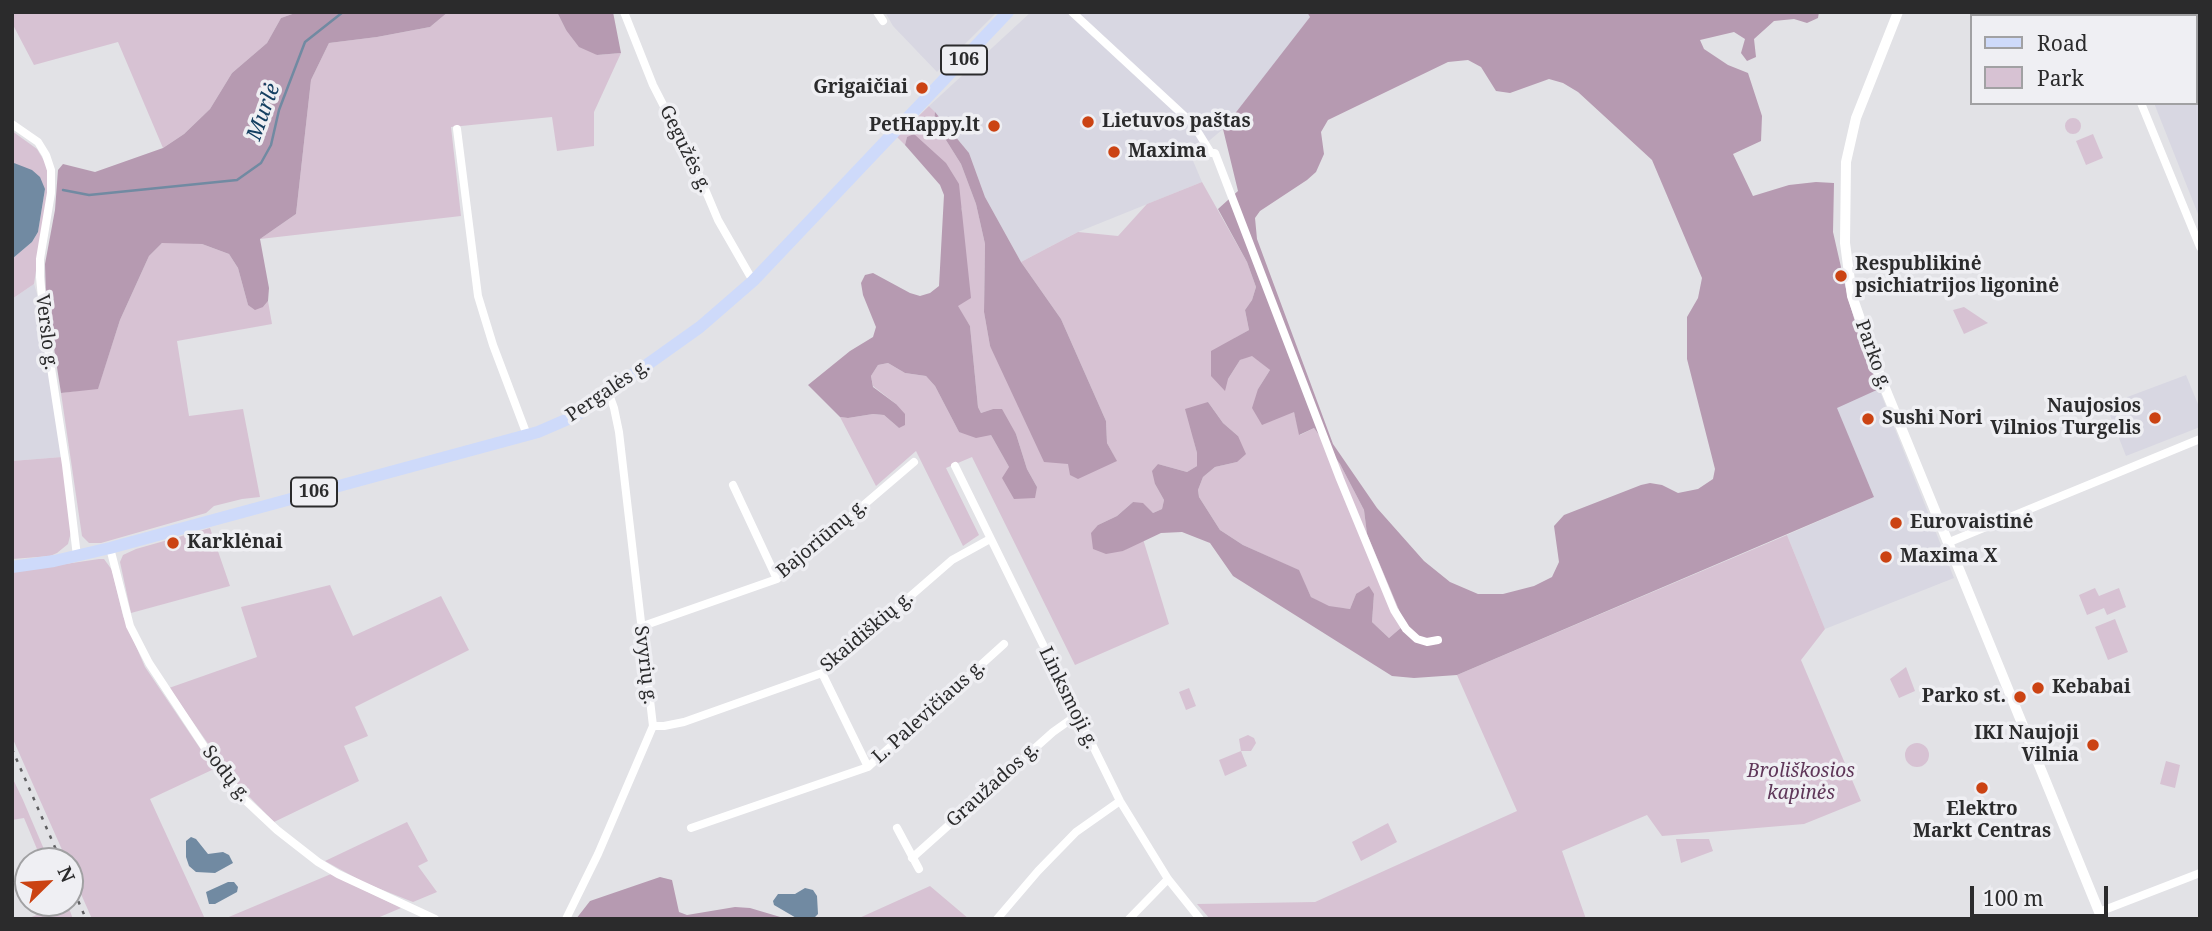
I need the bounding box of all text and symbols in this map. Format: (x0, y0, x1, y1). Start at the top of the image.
legend (1970, 14, 2198, 105)
text: Road (2037, 29, 2088, 57)
road number: 106 (941, 46, 987, 74)
text: Park (2037, 64, 2084, 92)
place label: Grigaičiai (813, 77, 908, 99)
water label: Murlė (242, 80, 286, 144)
marker: Grigaičiai (914, 80, 930, 96)
street label: Gegužės g. (654, 102, 716, 196)
place label: Lietuvos paštas (1102, 111, 1251, 133)
marker: Lietuvos paštas (1080, 114, 1096, 130)
place label: PetHappy.lt (869, 115, 980, 137)
marker: PetHappy.lt (986, 118, 1002, 134)
place label: Maxima (1128, 141, 1207, 163)
marker: Maxima (1106, 144, 1122, 160)
place label: Respublikinė psichiatrijos ligoninė (1855, 254, 2059, 298)
marker: Respublikinė psichiatrijos ligoninė (1833, 268, 1849, 284)
street label: Verslo g. (30, 293, 62, 371)
street label: Parko g. (1850, 317, 1896, 393)
street label: Pergalės g. (562, 355, 654, 427)
place label: Naujosios Vilnios Turgelis (1990, 396, 2141, 440)
place label: Sushi Nori (1882, 408, 1982, 430)
marker: Naujosios Vilnios Turgelis (2147, 410, 2163, 426)
marker: Sushi Nori (1860, 411, 1876, 427)
road number: 106 (291, 478, 337, 506)
street label: Bajoriūnų g. (772, 495, 872, 583)
place label: Eurovaistinė (1910, 512, 2033, 534)
marker: Eurovaistinė (1888, 515, 1904, 531)
place label: Karklėnai (187, 532, 283, 554)
marker: Karklėnai (165, 535, 181, 551)
place label: Maxima X (1900, 546, 1997, 568)
marker: Maxima X (1878, 549, 1894, 565)
street label: Skaidiškių g. (816, 587, 918, 677)
street label: Svyrių g. (629, 624, 661, 706)
street label: Linksmoji g. (1034, 643, 1102, 753)
street label: L. Palevičiaus g. (868, 656, 990, 768)
place label: Kebabai (2052, 677, 2131, 699)
marker: Kebabai (2030, 680, 2046, 696)
place label: Parko st. (1922, 686, 2006, 708)
marker: Parko st. (2012, 689, 2028, 705)
place label: IKI Naujoji Vilnia (1974, 723, 2079, 767)
marker: IKI Naujoji Vilnia (2085, 737, 2101, 753)
street label: Graužados g. (942, 738, 1044, 832)
street label: Sodų g. (197, 741, 255, 807)
park label: Broliškosios kapinės (1747, 761, 1855, 805)
marker: Elektro Markt Centras (1974, 780, 1990, 796)
place label: Elektro Markt Centras (1913, 799, 2051, 843)
north arrow (14, 847, 84, 917)
text: N (51, 862, 81, 886)
scale bar (1974, 872, 2112, 916)
text: 100 m (1983, 884, 2044, 912)

